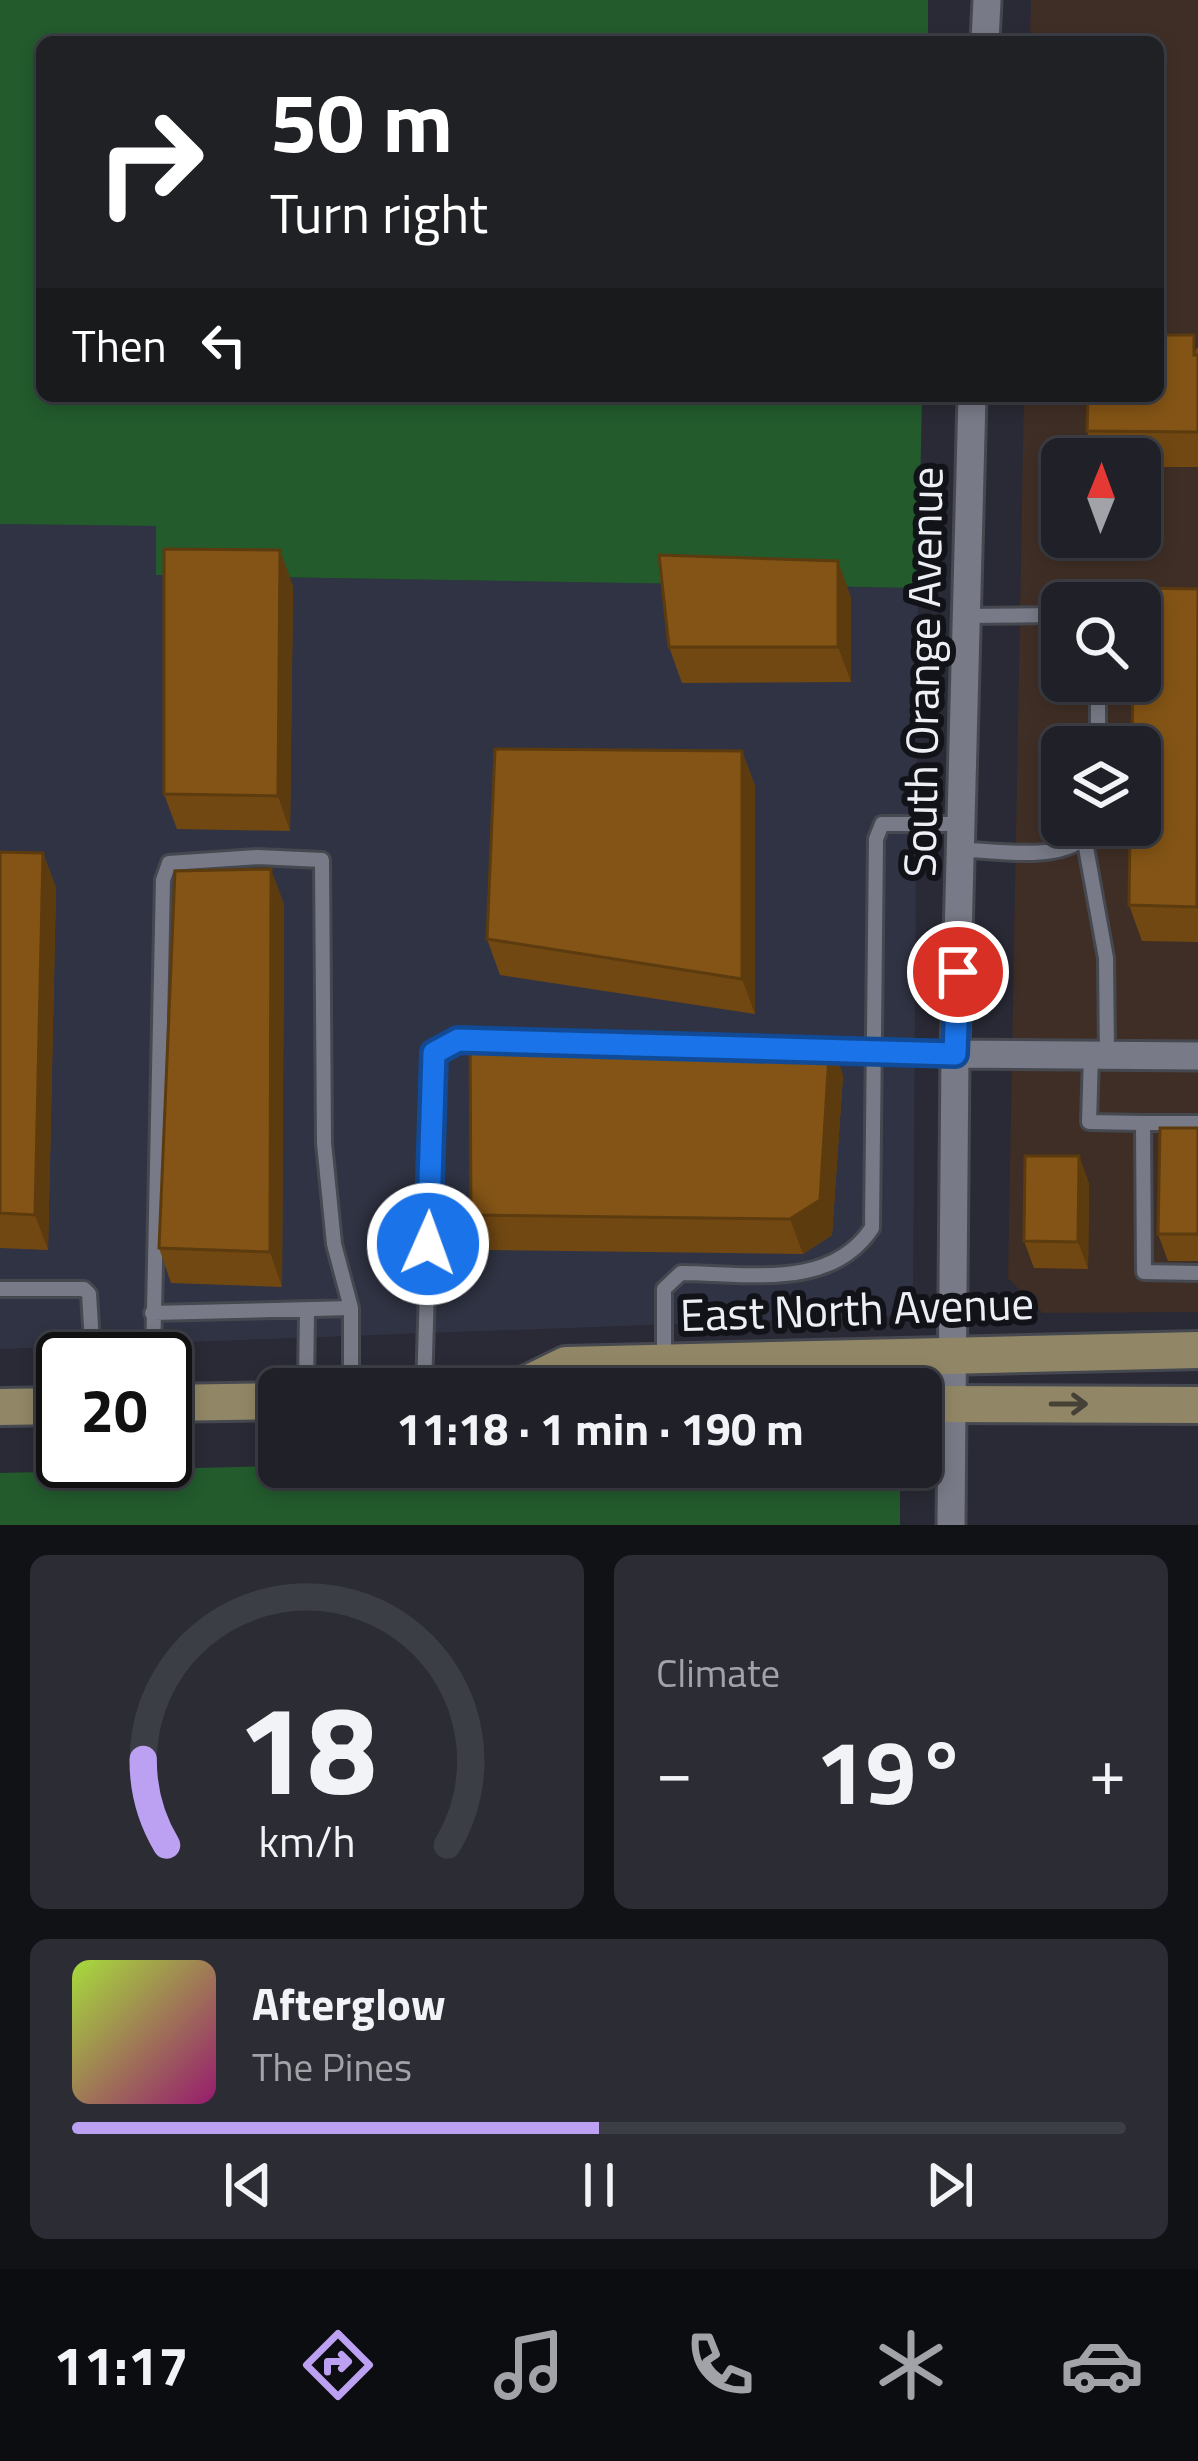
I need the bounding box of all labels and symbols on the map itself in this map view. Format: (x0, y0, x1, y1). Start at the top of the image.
north arrow (1041, 438, 1161, 558)
street label: South Orange Avenue (884, 466, 960, 878)
pin (907, 921, 1009, 1023)
position arrow (365, 1181, 491, 1307)
street label: East North Avenue (679, 1268, 1035, 1348)
speed limit sign: 20 (36, 1332, 192, 1488)
one-way arrow (1049, 1393, 1088, 1415)

